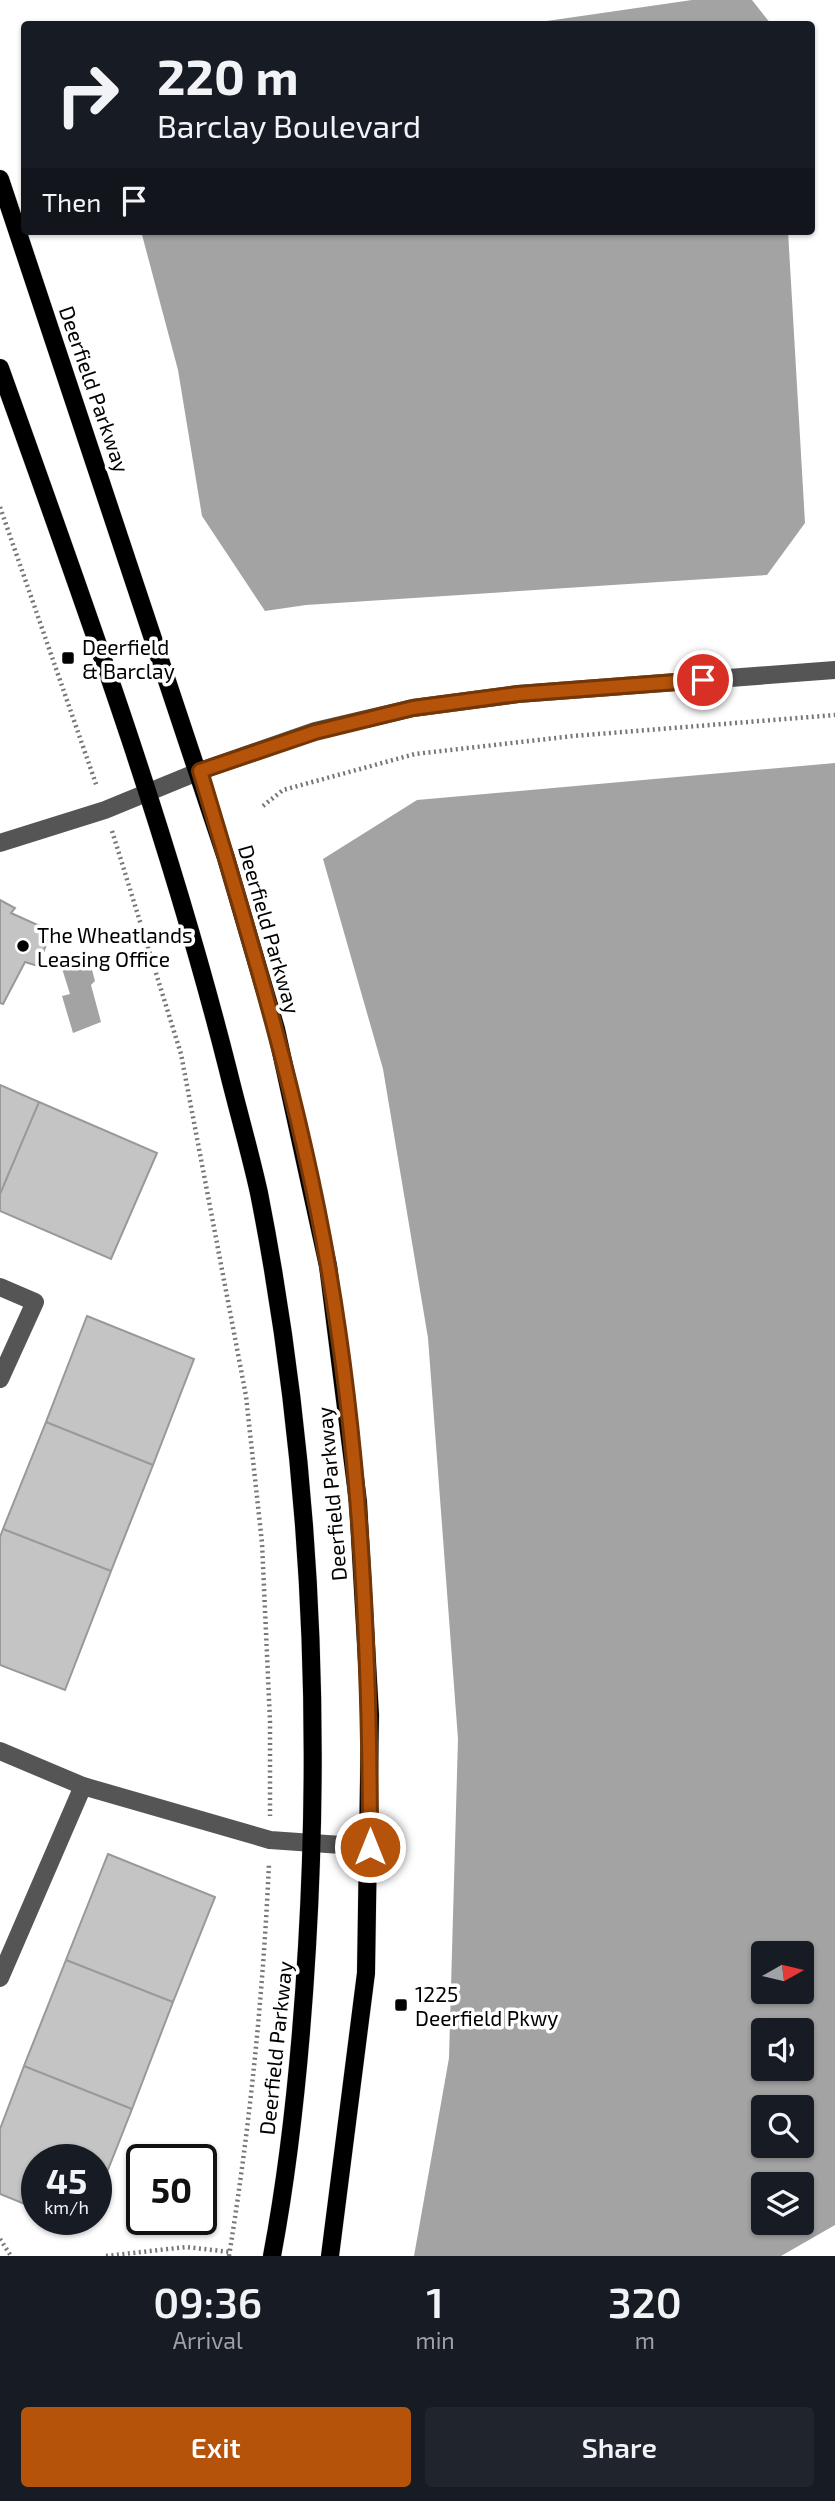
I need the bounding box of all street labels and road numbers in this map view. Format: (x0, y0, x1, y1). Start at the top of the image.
street label: Deerfield Parkway (55, 302, 135, 476)
street label: Deerfield Parkway (234, 842, 306, 1016)
street label: Deerfield Parkway (311, 1406, 351, 1582)
street label: Deerfield Parkway (253, 1960, 297, 2136)

